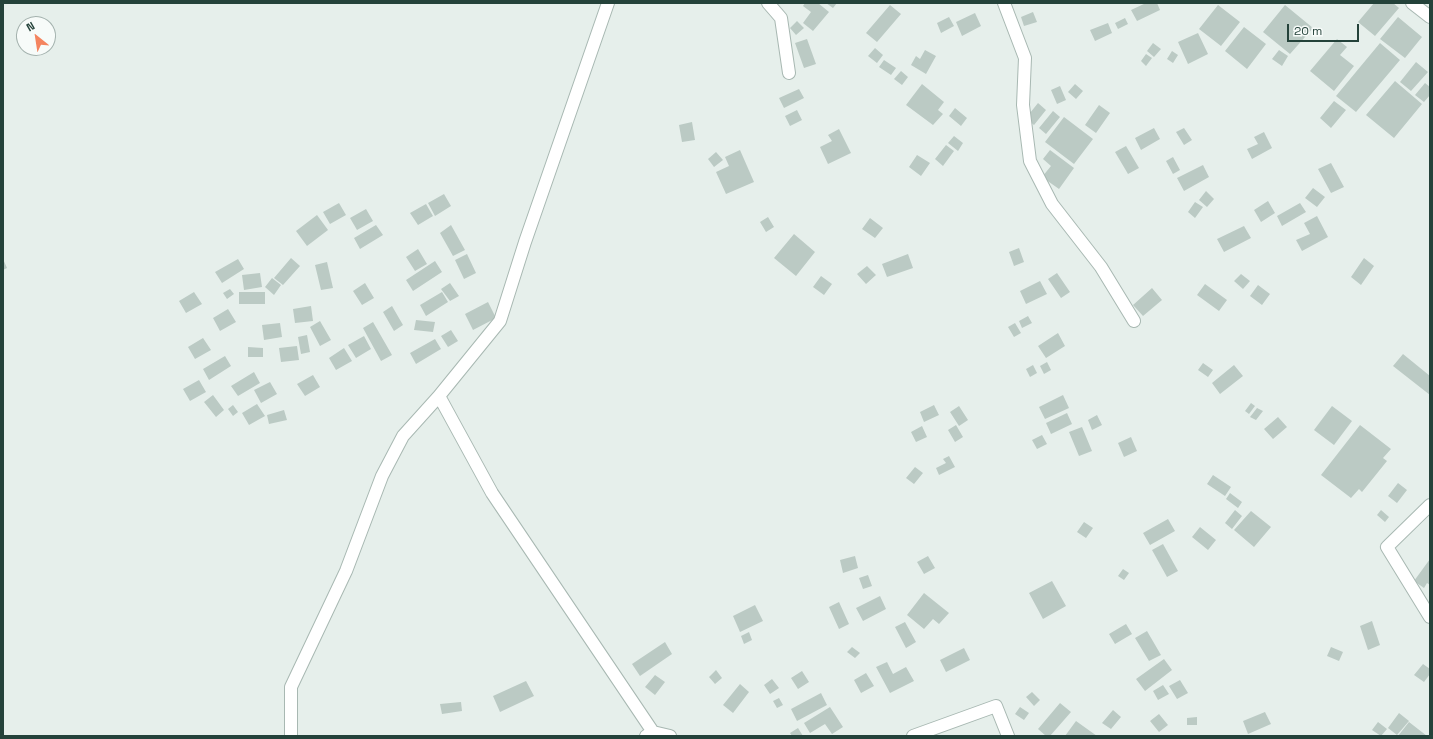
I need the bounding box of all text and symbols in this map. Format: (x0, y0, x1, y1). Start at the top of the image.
north arrow (16, 16, 56, 56)
scale bar (1289, 16, 1361, 42)
text: N (24, 19, 37, 34)
text: 20 m (1294, 23, 1322, 39)

